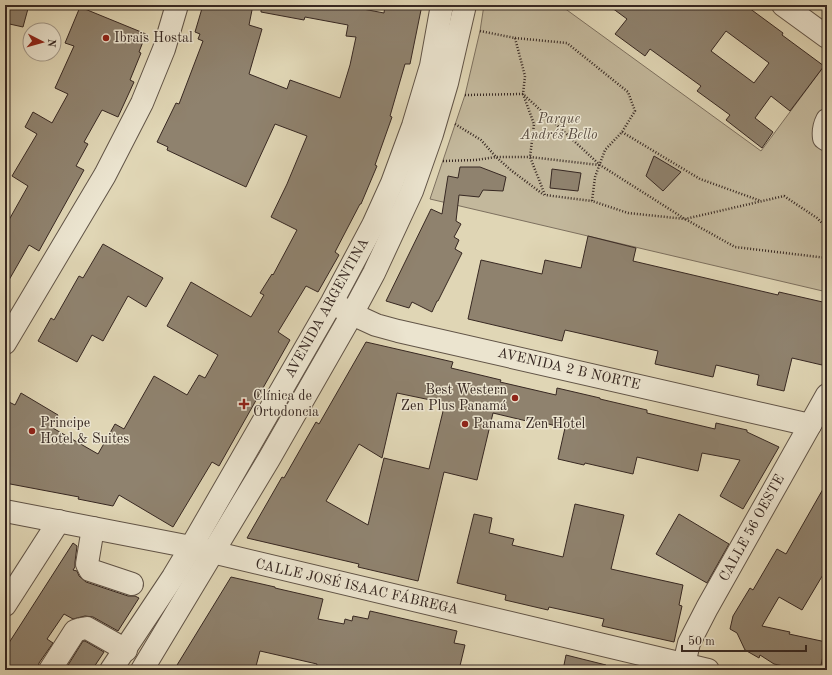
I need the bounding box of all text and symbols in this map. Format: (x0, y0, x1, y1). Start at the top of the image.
north arrow (22, 22, 62, 62)
place label: Ibrais Hostal (114, 31, 193, 45)
marker: Ibrais Hostal (101, 33, 111, 43)
text: N (44, 38, 56, 48)
park label: Parque Andrés Bello (519, 112, 598, 142)
street label: AVENIDA ARGENTINA (283, 235, 371, 380)
street label: AVENIDA 2 B NORTE (496, 346, 642, 392)
place label: Best Western Zen Plus Panamá (401, 383, 507, 413)
place label: Clínica de Ortodoncia (253, 389, 319, 419)
marker: Best Western Zen Plus Panamá (510, 393, 520, 403)
marker: Clínica de Ortodoncia (238, 398, 250, 410)
place label: Principe Hotel & Suites (40, 416, 129, 446)
place label: Panama Zen Hotel (473, 417, 586, 431)
marker: Panama Zen Hotel (460, 419, 470, 429)
marker: Principe Hotel & Suites (27, 426, 37, 436)
street label: CALLE 56 OESTE (717, 472, 787, 584)
street label: CALLE JOSÉ ISAAC FÁBREGA (254, 554, 461, 617)
scale bar (682, 627, 806, 653)
text: 50 m (688, 635, 715, 648)

